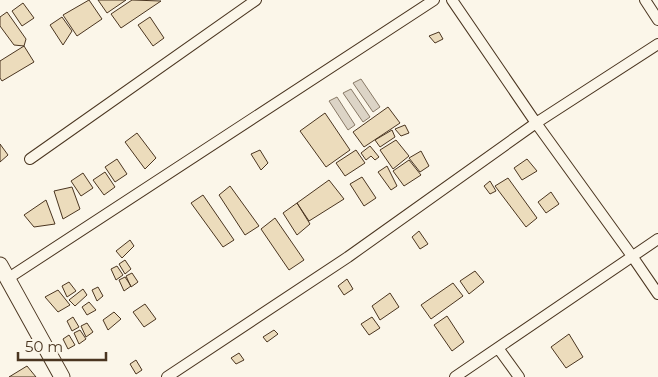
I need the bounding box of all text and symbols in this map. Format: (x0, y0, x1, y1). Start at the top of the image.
scale bar (18, 330, 105, 362)
text: 50 m (25, 337, 63, 356)

